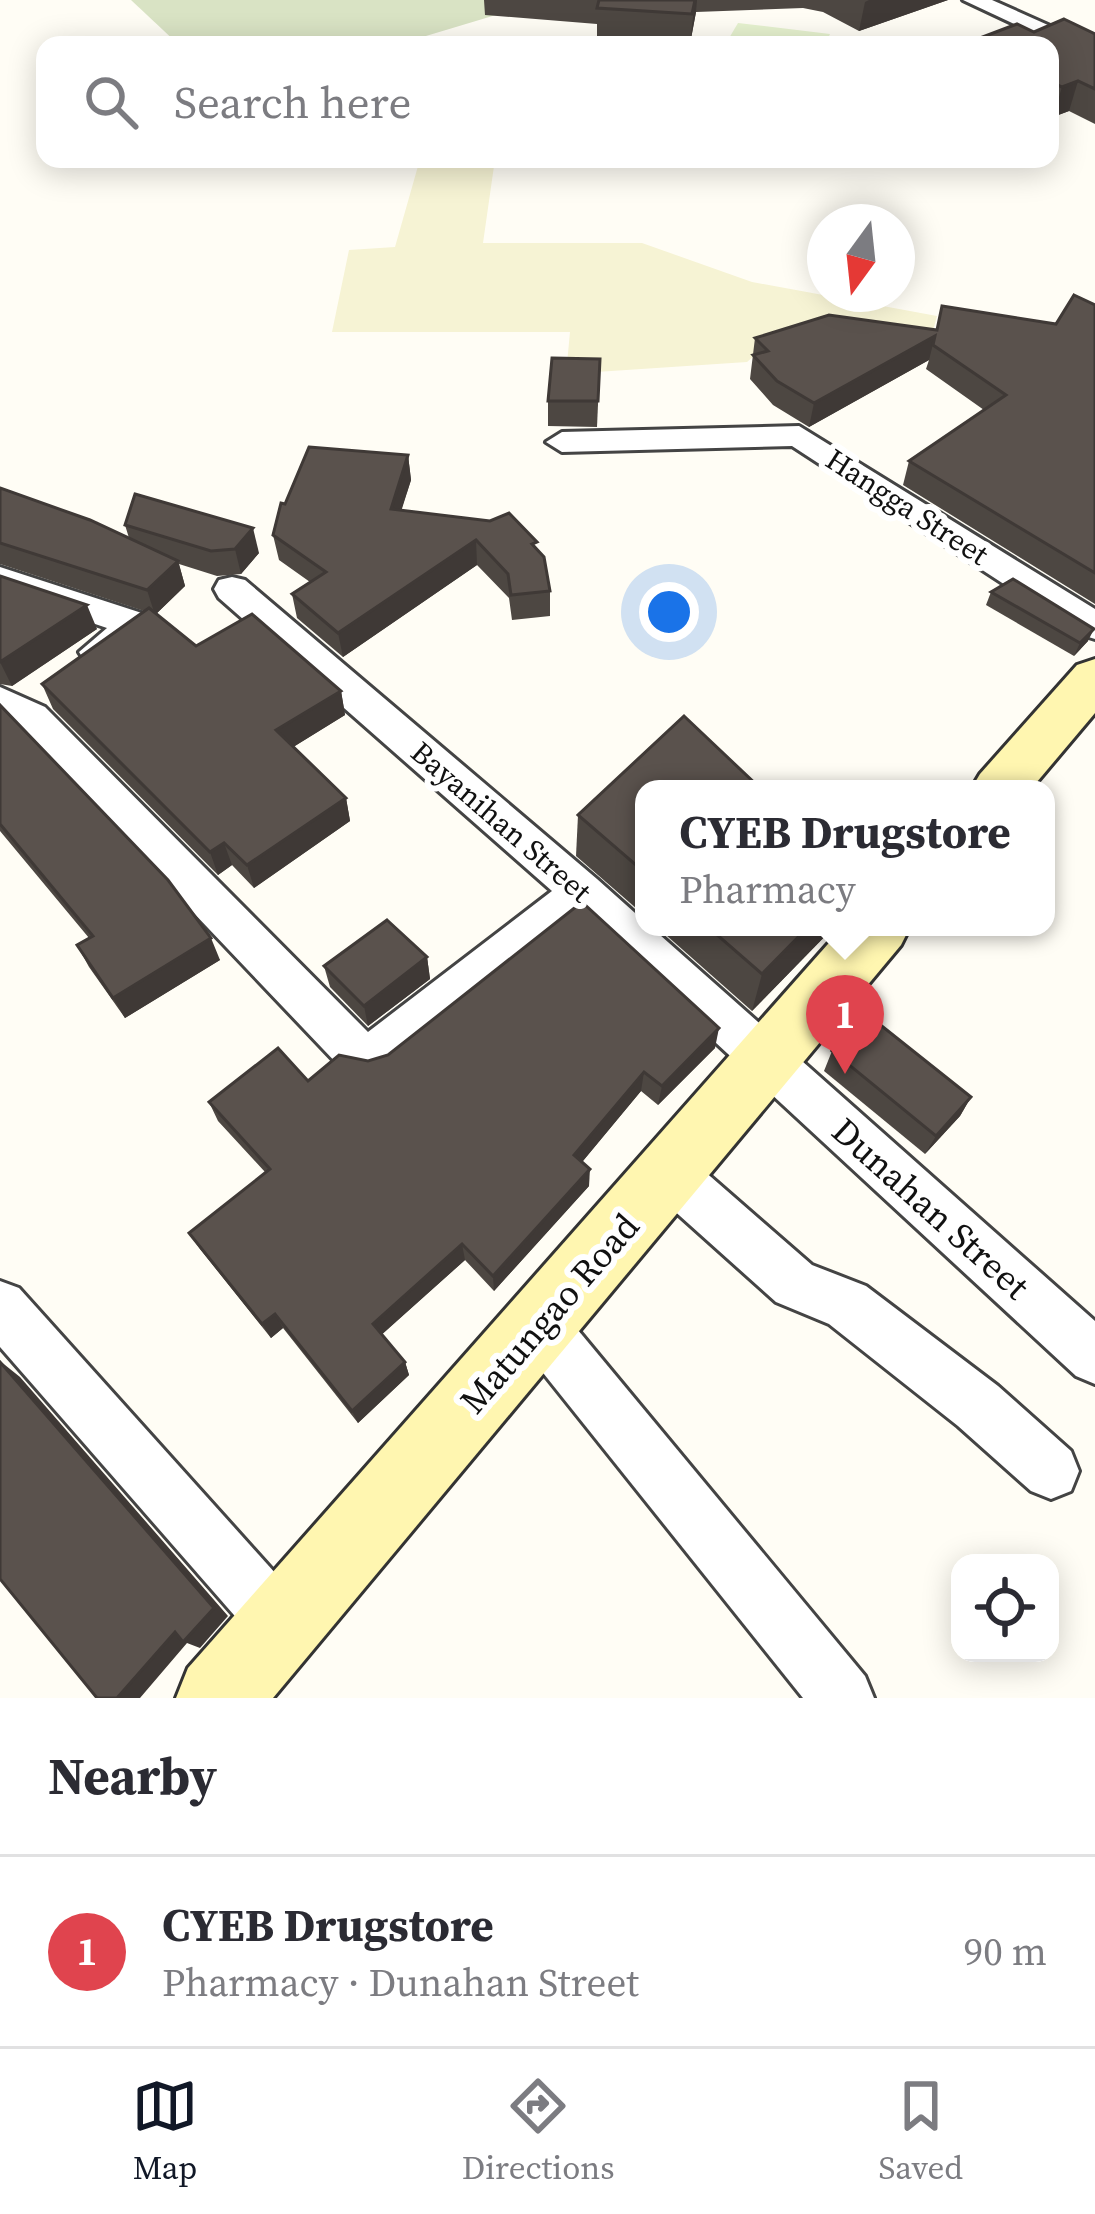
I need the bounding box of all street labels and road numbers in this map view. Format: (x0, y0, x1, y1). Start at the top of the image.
street label: Hangga Street (818, 439, 997, 575)
street label: Bayanihan Street (402, 732, 601, 912)
street label: Dunahan Street (821, 1107, 1040, 1310)
street label: Matungao Road (449, 1203, 650, 1424)

